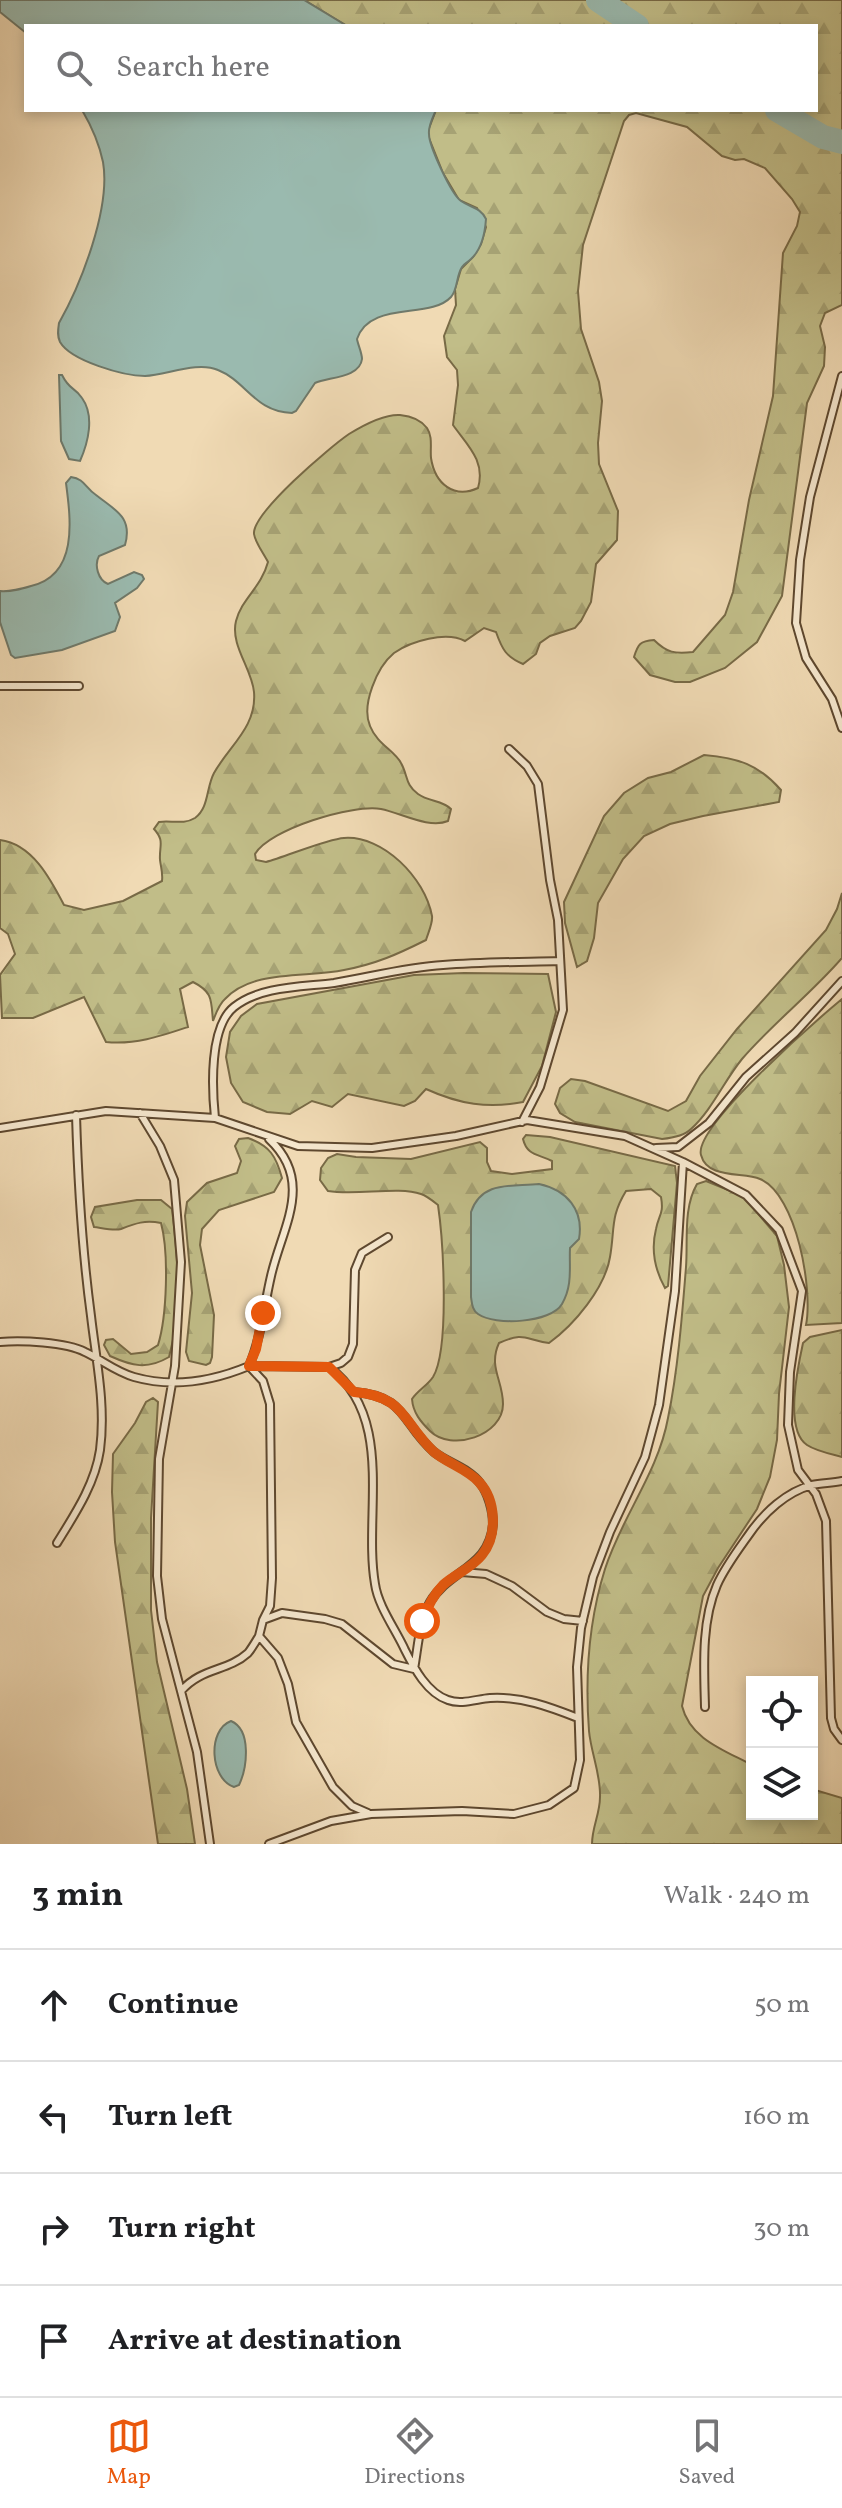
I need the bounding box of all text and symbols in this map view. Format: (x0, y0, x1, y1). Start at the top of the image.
search box (24, 24, 818, 112)
icon: search (52, 46, 96, 90)
text: Search here (116, 47, 270, 89)
route end (245, 1295, 281, 1331)
route start (404, 1603, 440, 1639)
map controls (746, 1676, 818, 1820)
button: locate (746, 1676, 818, 1748)
button: layers (746, 1748, 818, 1820)
text: 3 min (32, 1873, 123, 1920)
text: Walk · 240 m (663, 1878, 810, 1914)
icon: ahead (32, 1983, 76, 2027)
text: Continue (108, 1984, 239, 2026)
text: 50 m (754, 1987, 810, 2023)
icon: left (32, 2095, 76, 2139)
text: Turn left (108, 2096, 232, 2138)
text: 160 m (743, 2099, 810, 2135)
icon: right (32, 2207, 76, 2251)
text: Turn right (108, 2208, 256, 2250)
text: 30 m (753, 2211, 810, 2247)
icon: arrive (32, 2319, 76, 2363)
text: Arrive at destination (108, 2320, 402, 2362)
tab: Map (107, 2414, 151, 2493)
tab: Directions (364, 2414, 465, 2493)
tab: Saved (679, 2414, 735, 2493)

